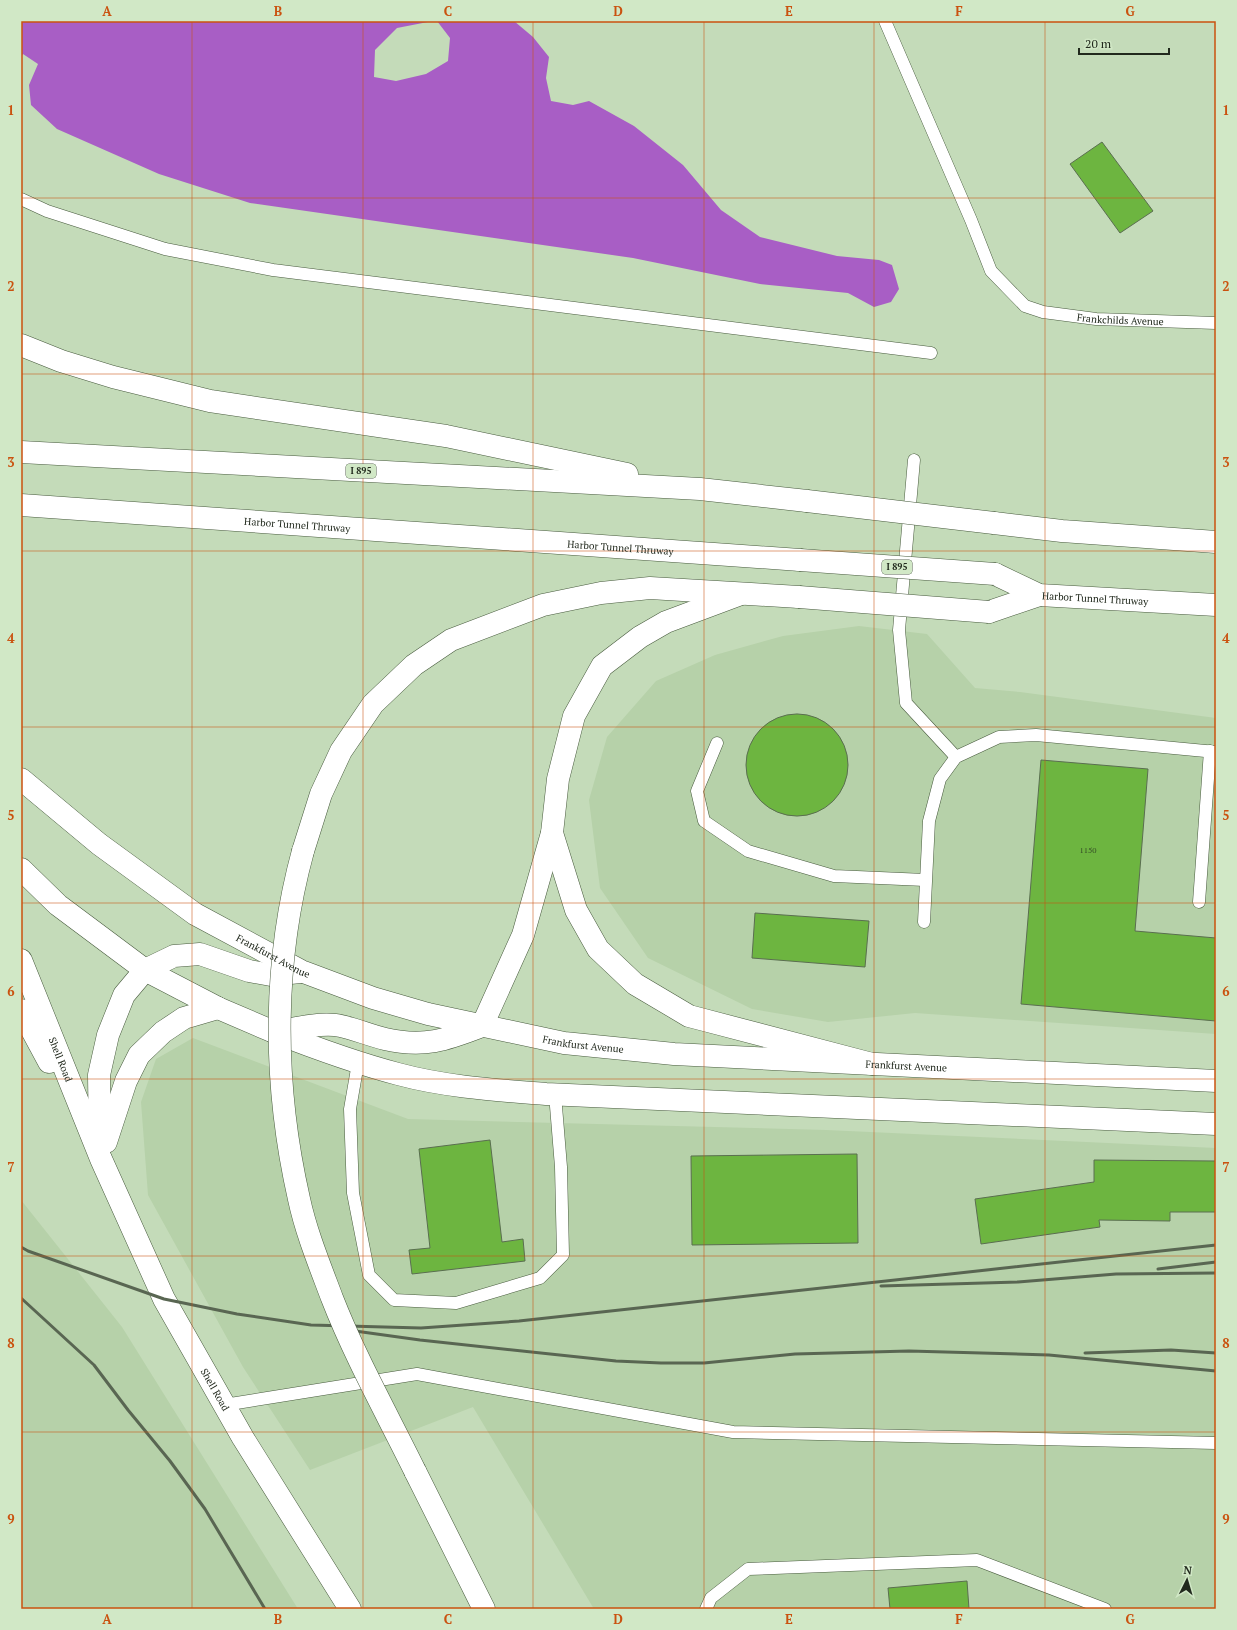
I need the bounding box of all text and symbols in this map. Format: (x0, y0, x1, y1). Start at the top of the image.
text: A (102, 2, 112, 20)
text: B (274, 2, 282, 20)
text: C (444, 2, 452, 20)
text: D (613, 2, 623, 20)
text: E (785, 2, 793, 20)
text: F (955, 2, 963, 20)
text: G (1125, 2, 1135, 20)
scale bar (1079, 30, 1169, 56)
text: 20 m (1085, 36, 1112, 51)
text: 1 (7, 101, 15, 119)
text: 1 (1222, 101, 1230, 119)
text: 2 (7, 277, 15, 295)
text: 2 (1222, 277, 1230, 295)
street label: Frankchilds Avenue (1076, 311, 1164, 328)
text: 3 (7, 453, 15, 471)
text: 3 (1222, 453, 1230, 471)
road number: I 895 (346, 464, 376, 478)
street label: Harbor Tunnel Thruway (244, 515, 352, 535)
street label: Harbor Tunnel Thruway (567, 538, 675, 558)
road number: I 895 (882, 560, 912, 574)
street label: Harbor Tunnel Thruway (1042, 589, 1150, 608)
text: 4 (7, 629, 15, 647)
text: 4 (1222, 629, 1230, 647)
text: 5 (7, 806, 15, 824)
text: 5 (1222, 806, 1230, 824)
house number: 1150 (1079, 845, 1097, 855)
street label: Frankfurst Avenue (234, 931, 312, 981)
text: 6 (7, 982, 15, 1000)
text: 6 (1222, 982, 1230, 1000)
street label: Frankfurst Avenue (541, 1033, 624, 1056)
street label: Shell Road (46, 1035, 75, 1084)
street label: Frankfurst Avenue (865, 1058, 947, 1075)
text: 7 (7, 1158, 15, 1176)
text: 7 (1222, 1158, 1230, 1176)
text: 8 (7, 1334, 15, 1352)
text: 8 (1222, 1334, 1230, 1352)
street label: Shell Road (198, 1366, 232, 1414)
text: 9 (7, 1510, 15, 1528)
text: 9 (1222, 1510, 1230, 1528)
north arrow (1167, 1560, 1207, 1600)
text: N (1183, 1563, 1193, 1577)
text: A (102, 1610, 112, 1628)
text: B (274, 1610, 282, 1628)
text: C (444, 1610, 452, 1628)
text: D (613, 1610, 623, 1628)
text: E (785, 1610, 793, 1628)
text: F (955, 1610, 963, 1628)
text: G (1125, 1610, 1135, 1628)

